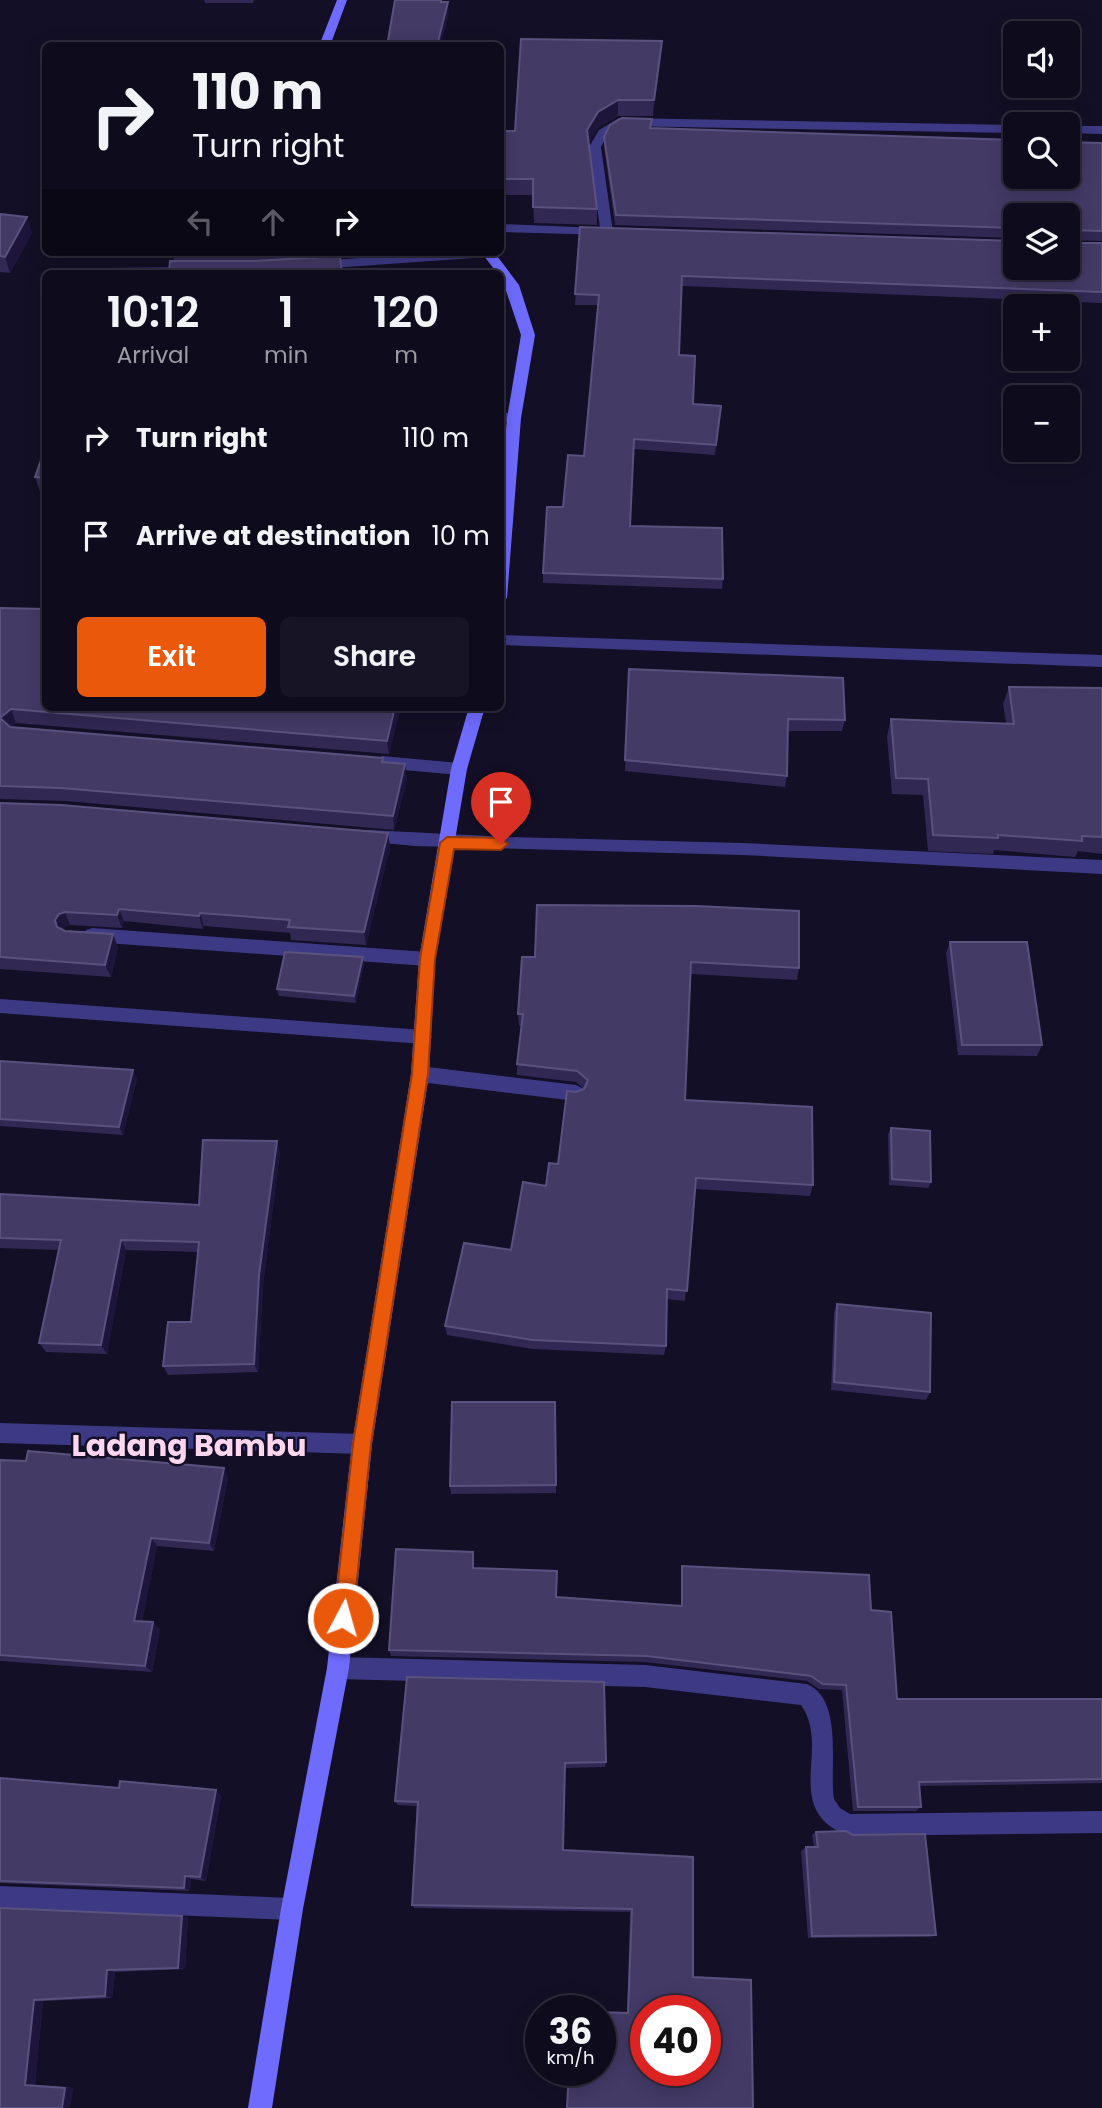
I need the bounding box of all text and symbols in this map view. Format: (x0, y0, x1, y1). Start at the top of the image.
map controls (1003, 21, 1080, 462)
button: sound (1003, 21, 1080, 98)
text: 110 m (192, 58, 323, 126)
icon: right (77, 70, 168, 161)
button: search (1003, 112, 1080, 189)
text: Turn right (192, 123, 344, 168)
icon: left (181, 203, 219, 241)
icon: ahead (254, 203, 292, 241)
icon: right (327, 203, 365, 241)
button: layers (1003, 203, 1080, 280)
text: 10:12 (107, 283, 199, 342)
text: 1 (279, 283, 294, 342)
text: 120 (373, 283, 439, 342)
button: + (1003, 294, 1080, 371)
text: Arrival (117, 339, 189, 371)
text: min (264, 339, 308, 371)
text: m (394, 339, 418, 371)
button: − (1003, 385, 1080, 462)
icon: right (77, 419, 115, 457)
text: Turn right (136, 420, 268, 456)
text: 110 m (402, 420, 469, 456)
icon: arrive (77, 517, 115, 555)
text: Arrive at destination (136, 518, 411, 554)
text: 10 m (432, 518, 490, 554)
button: Exit (77, 617, 266, 697)
button: Share (280, 617, 469, 697)
pin (471, 772, 531, 844)
icon: arrive (482, 783, 520, 821)
district label: Ladang Bambu (72, 1424, 306, 1467)
position arrow (306, 1581, 380, 1655)
speed limit sign: 40 (630, 1995, 721, 2086)
text: 36 (549, 2007, 592, 2056)
text: km/h (547, 2045, 594, 2070)

